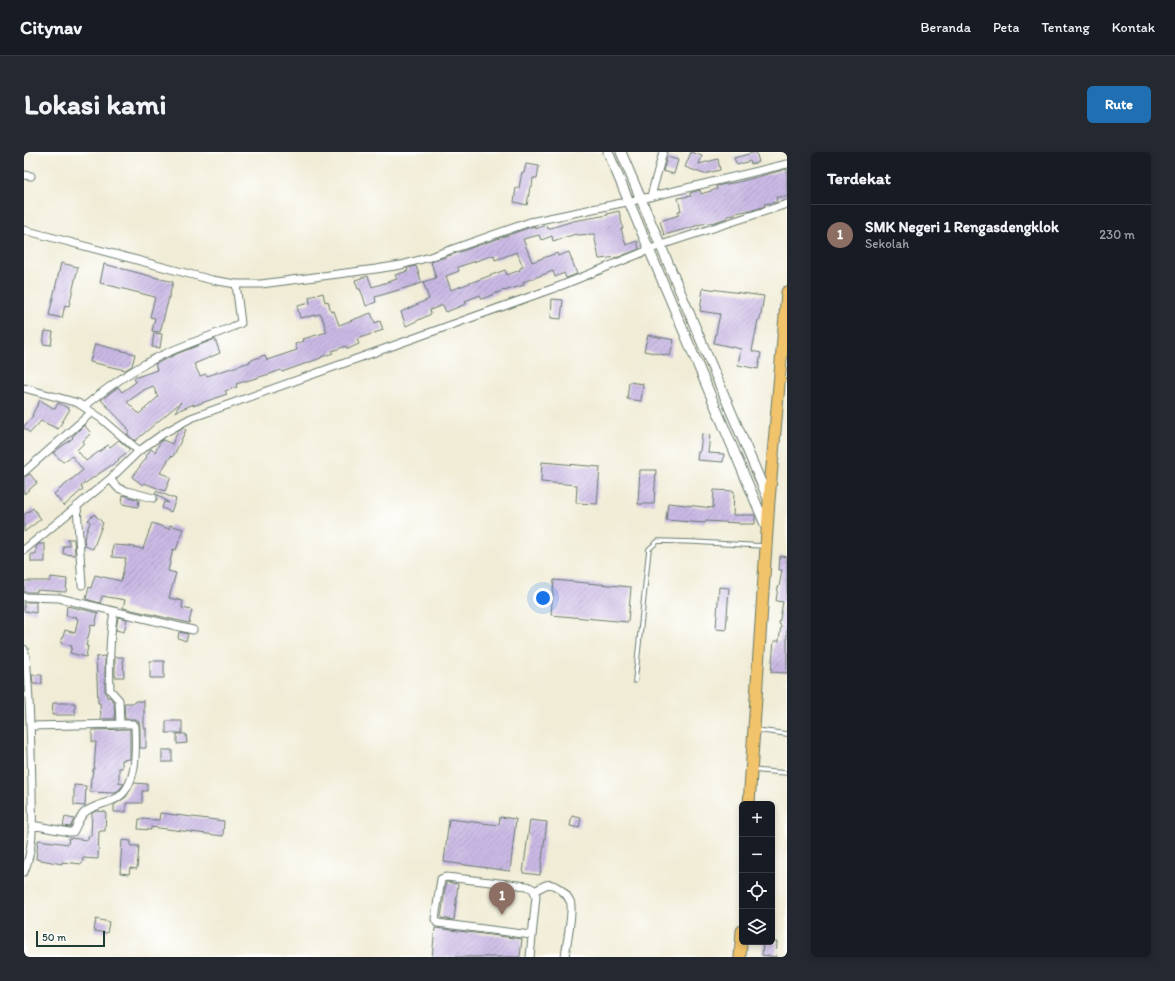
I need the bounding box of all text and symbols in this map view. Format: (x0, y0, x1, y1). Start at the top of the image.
text: Citynav (20, 16, 82, 39)
text: Beranda (920, 19, 971, 36)
text: Peta (993, 19, 1019, 36)
text: Tentang (1041, 19, 1090, 36)
text: Kontak (1112, 19, 1155, 36)
button: Rute (1087, 86, 1151, 123)
text: Lokasi kami (24, 87, 166, 121)
text: Terdekat (827, 168, 891, 188)
text: SMK Negeri 1 Rengasdengklok (865, 218, 1059, 236)
text: 1 (837, 227, 843, 242)
text: 230 m (1099, 227, 1135, 242)
text: Sekolah (865, 236, 909, 251)
your location (533, 588, 553, 608)
map controls (739, 801, 775, 945)
button: + (739, 801, 775, 837)
button: − (739, 837, 775, 873)
button: locate (739, 873, 775, 909)
pin: 1 (489, 882, 515, 915)
button: layers (739, 909, 775, 945)
scale bar (36, 929, 105, 948)
text: 50 m (42, 931, 66, 944)

